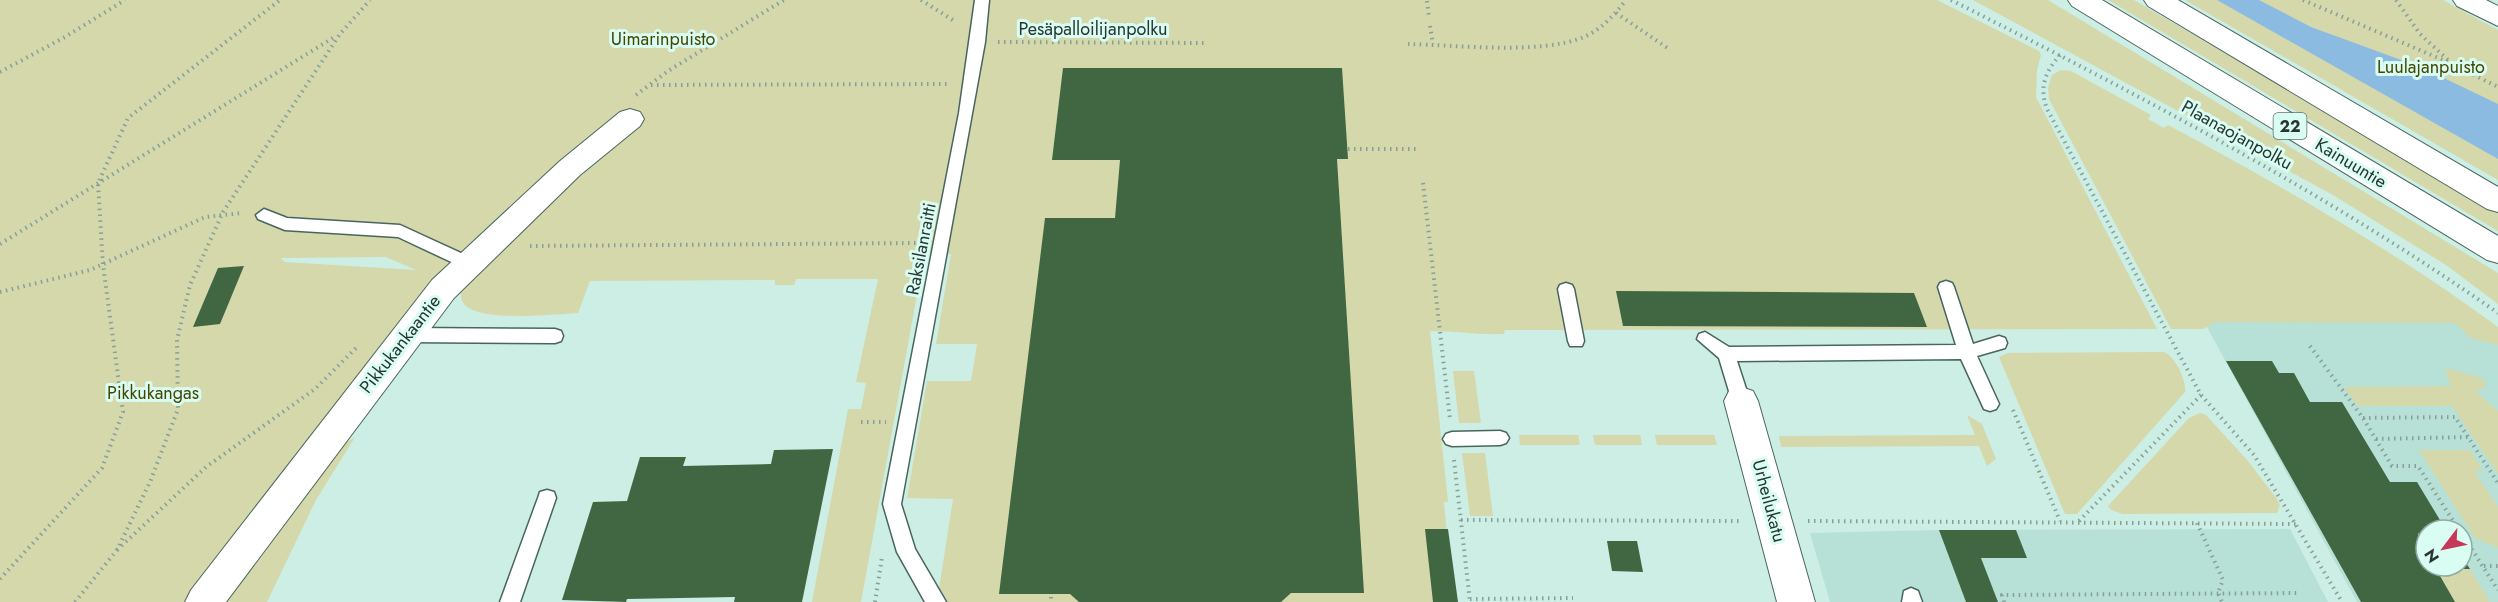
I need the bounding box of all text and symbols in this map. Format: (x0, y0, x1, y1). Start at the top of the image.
street label: Pesäpalloilijanpolku (1018, 16, 1168, 42)
park label: Uimarinpuisto (611, 26, 716, 52)
park label: Luulajanpuisto (2377, 54, 2485, 80)
street label: Plaanaojanpolku (2177, 94, 2297, 176)
road number: 22 (2274, 113, 2306, 139)
street label: Kainuuntie (2310, 131, 2392, 195)
street label: Raksilanraitti (899, 201, 943, 297)
street label: Pikkukankaantie (353, 289, 447, 399)
park label: Pikkukangas (107, 380, 199, 406)
street label: Urheilukatu (1745, 457, 1793, 545)
north arrow (2414, 518, 2474, 578)
text: N (2419, 544, 2445, 567)

